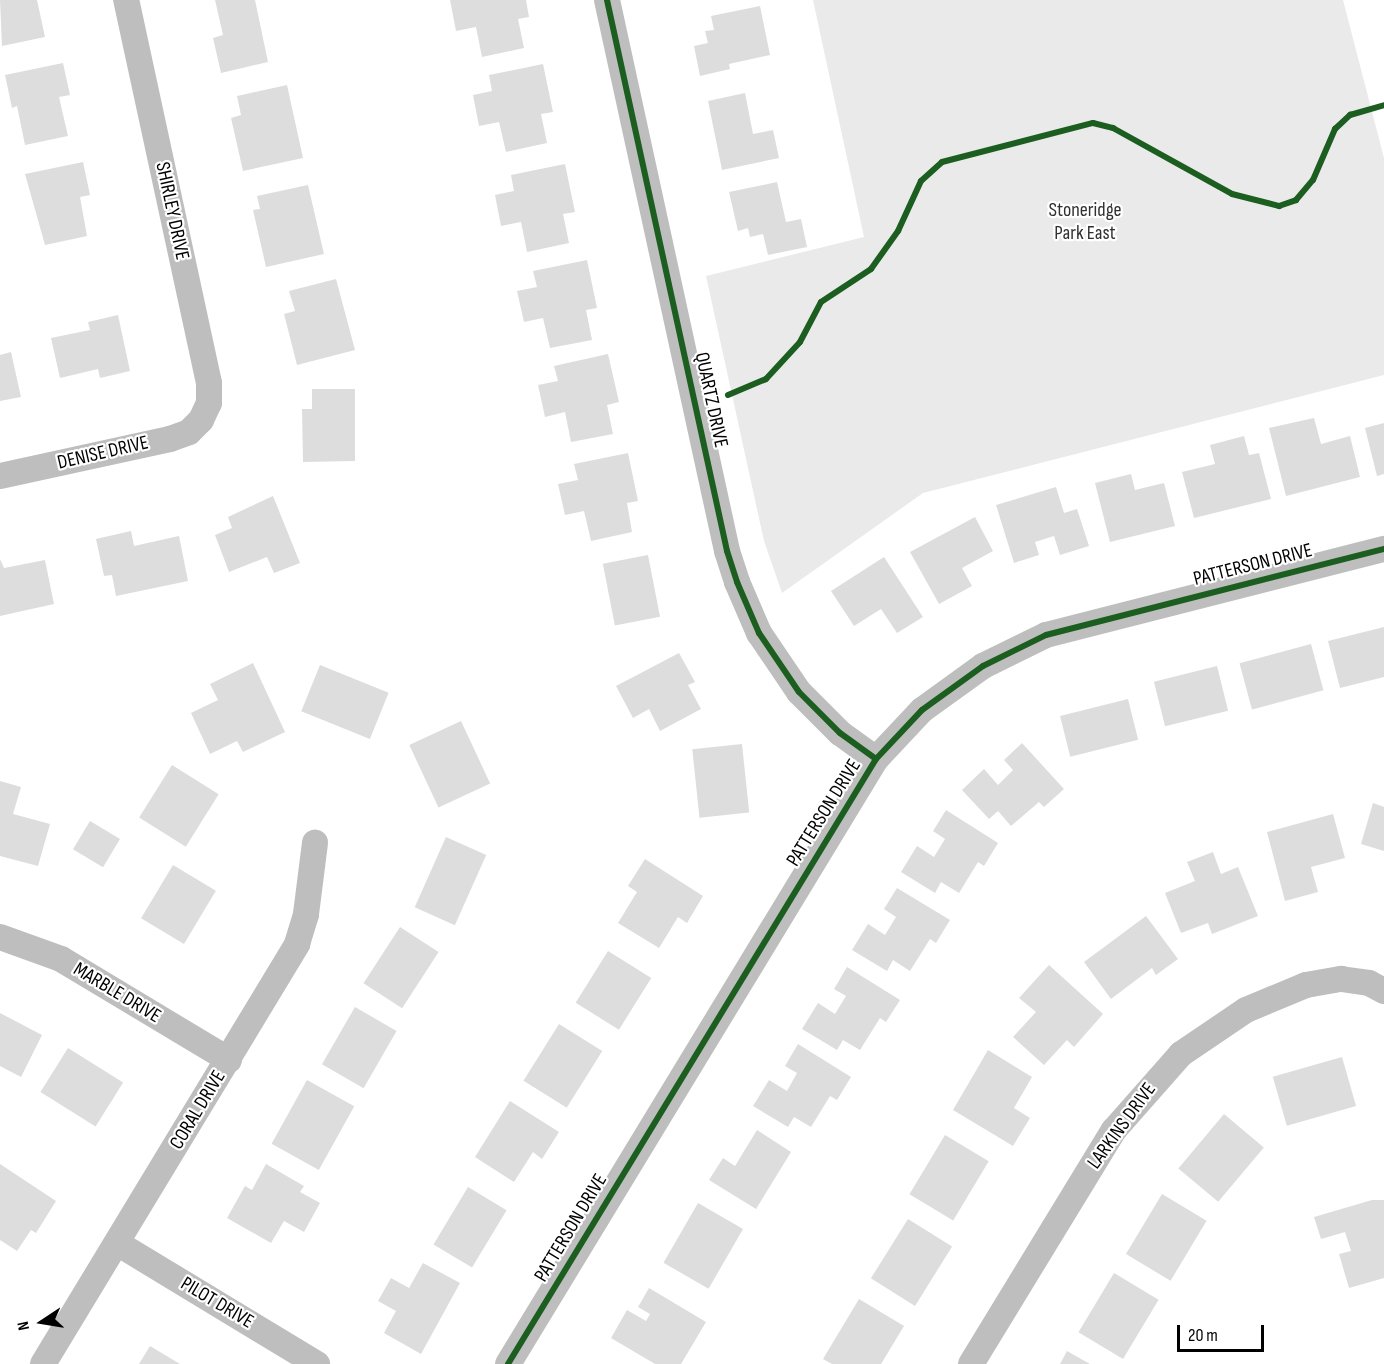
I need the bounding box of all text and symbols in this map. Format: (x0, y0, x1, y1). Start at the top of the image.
street label: SHIRLEY DRIVE (150, 160, 194, 262)
park label: Stoneridge Park East (1048, 198, 1122, 245)
street label: QUARTZ DRIVE (689, 350, 733, 450)
street label: DENISE DRIVE (55, 431, 151, 475)
street label: PATTERSON DRIVE (1191, 539, 1315, 591)
street label: PATTERSON DRIVE (782, 755, 866, 871)
street label: MARBLE DRIVE (69, 958, 165, 1028)
street label: CORAL DRIVE (165, 1066, 231, 1154)
street label: LARKINS DRIVE (1083, 1078, 1161, 1174)
street label: PATTERSON DRIVE (529, 1170, 613, 1286)
street label: PILOT DRIVE (176, 1272, 258, 1334)
north arrow (12, 1292, 72, 1352)
scale bar (1180, 1313, 1267, 1351)
text: N (14, 1320, 34, 1332)
text: 20 m (1188, 1325, 1218, 1346)

